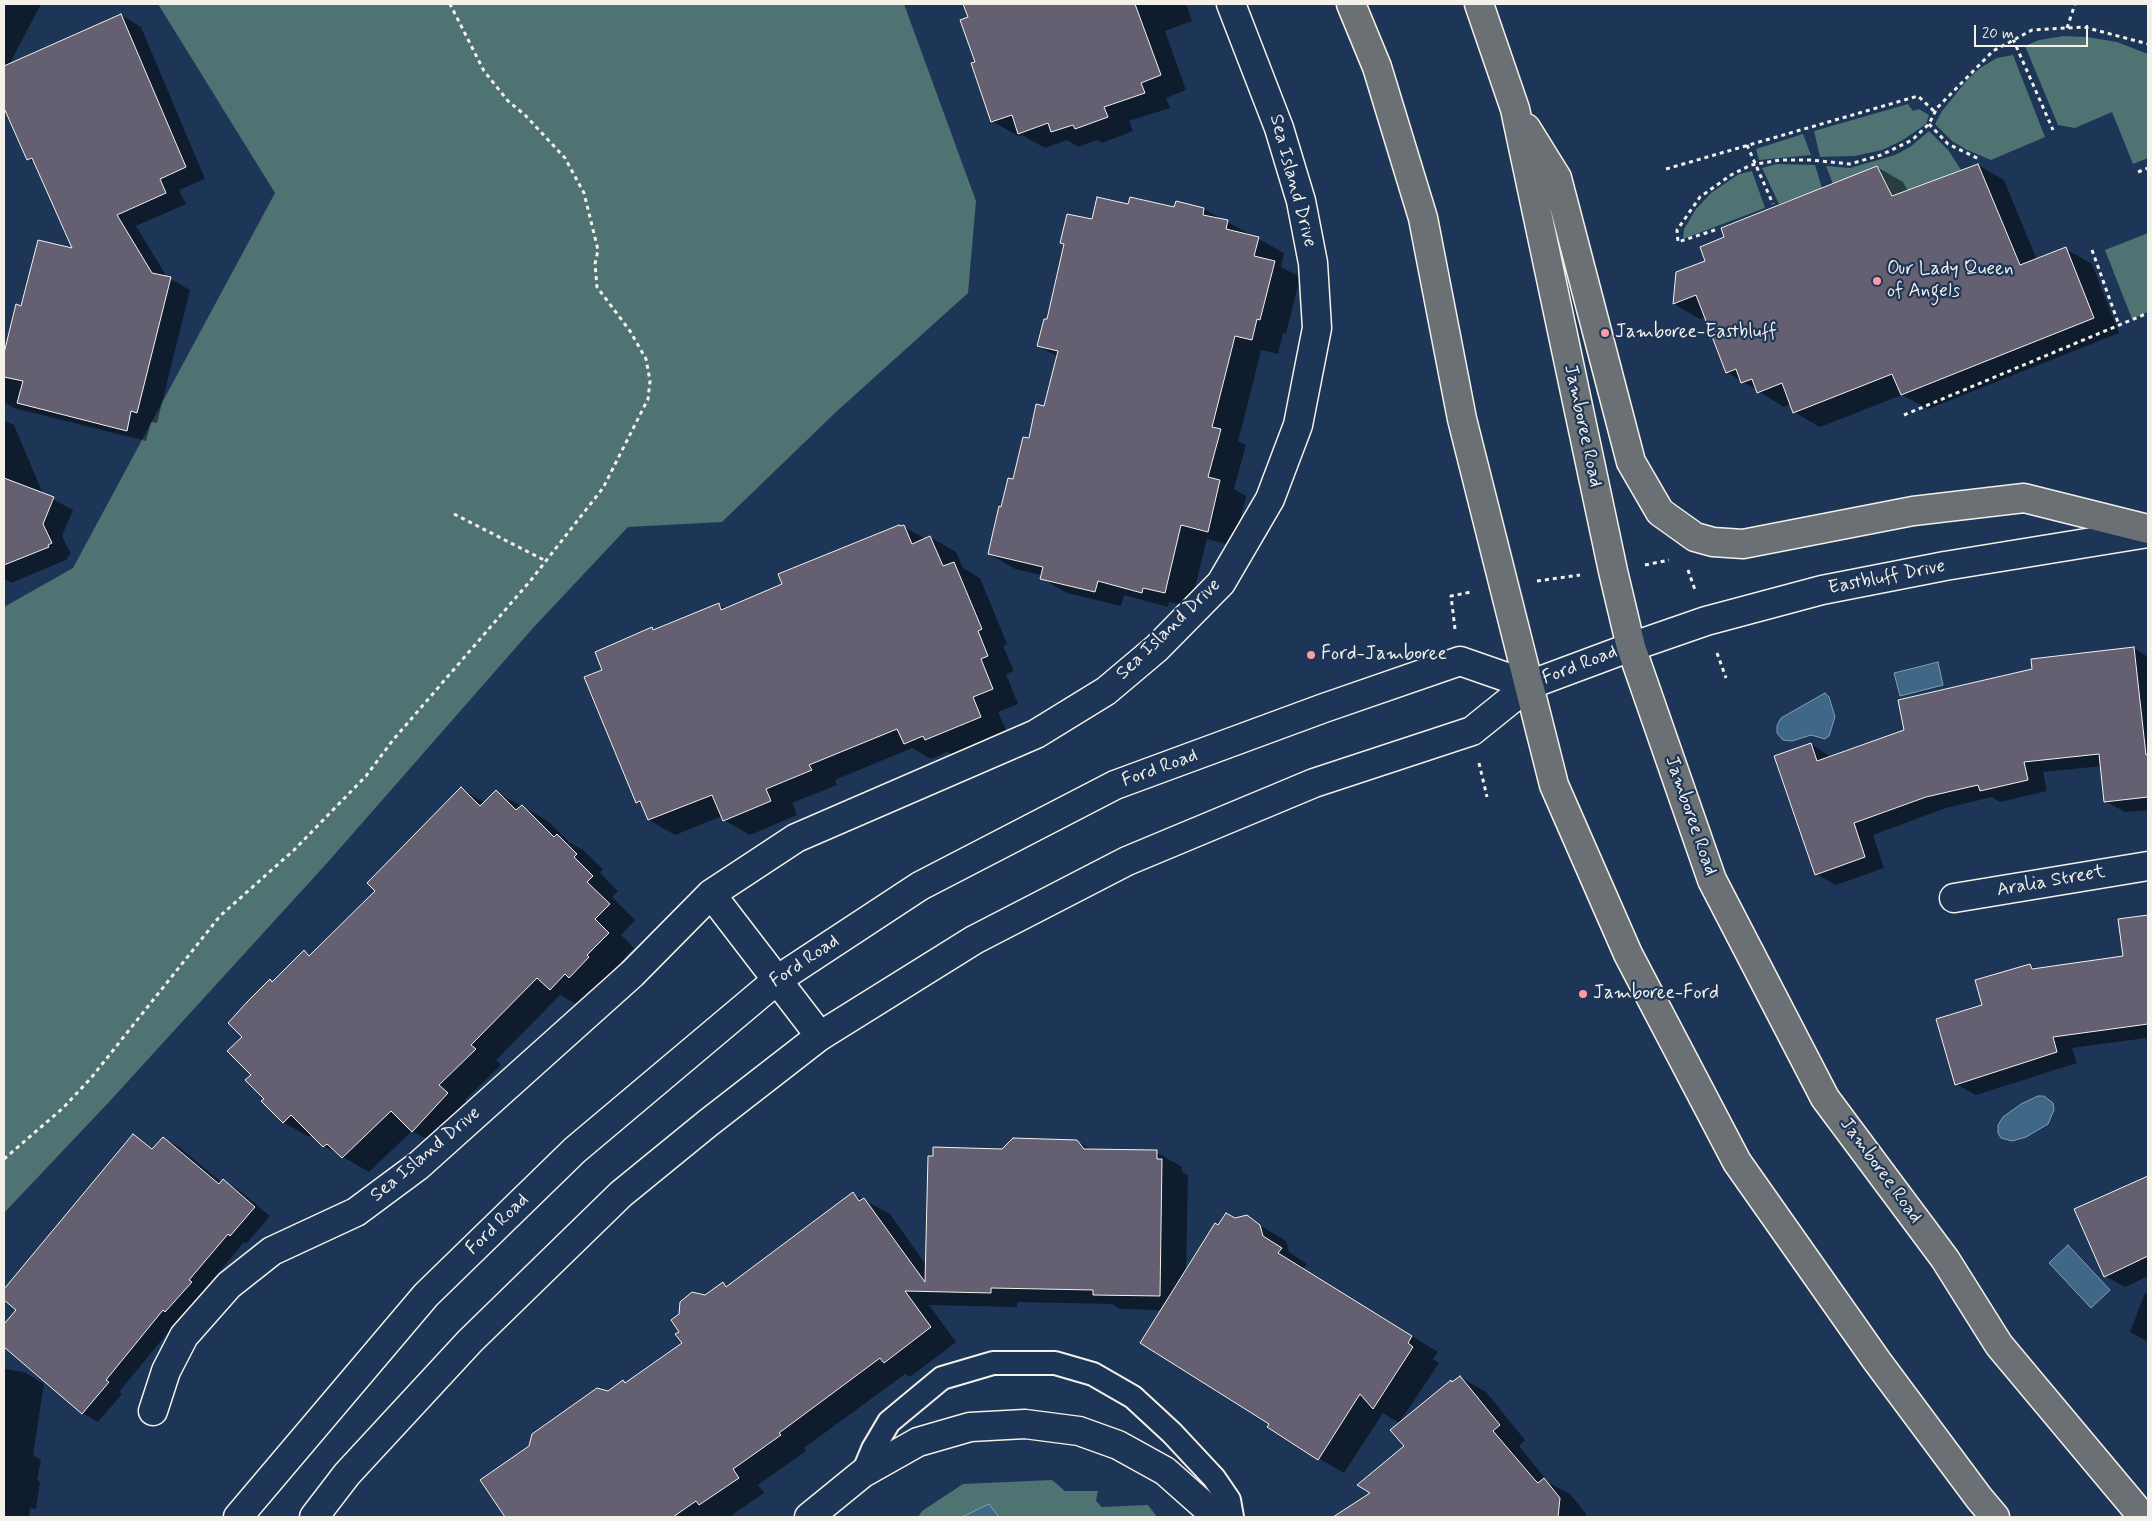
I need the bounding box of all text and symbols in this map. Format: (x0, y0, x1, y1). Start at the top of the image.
scale bar (1977, 15, 2091, 47)
text: 20 m (1982, 24, 2014, 44)
street label: Sea Island Drive (1263, 112, 1321, 250)
place label: Our Lady Queen of Angels (1887, 259, 2013, 303)
marker: Our Lady Queen of Angels (1871, 275, 1883, 287)
place label: Jamboree-Eastbluff (1615, 322, 1777, 344)
marker: Jamboree-Eastbluff (1599, 327, 1611, 339)
street label: Jamboree Road (1558, 363, 1606, 489)
street label: Eastbluff Drive (1827, 556, 1947, 600)
street label: Sea Island Drive (1112, 574, 1226, 686)
street label: Ford Road (1539, 641, 1621, 691)
place label: Ford-Jamboree (1321, 644, 1447, 666)
marker: Ford-Jamboree (1305, 649, 1317, 661)
street label: Ford Road (1119, 745, 1201, 793)
street label: Jamboree Road (1659, 753, 1721, 879)
street label: Aralia Street (1995, 861, 2107, 903)
street label: Ford Road (766, 931, 844, 993)
place label: Jamboree-Ford (1593, 983, 1719, 1005)
marker: Jamboree-Ford (1577, 988, 1589, 1000)
street label: Sea Island Drive (366, 1102, 486, 1208)
street label: Jamboree Road (1834, 1114, 1926, 1228)
street label: Ford Road (462, 1189, 534, 1261)

